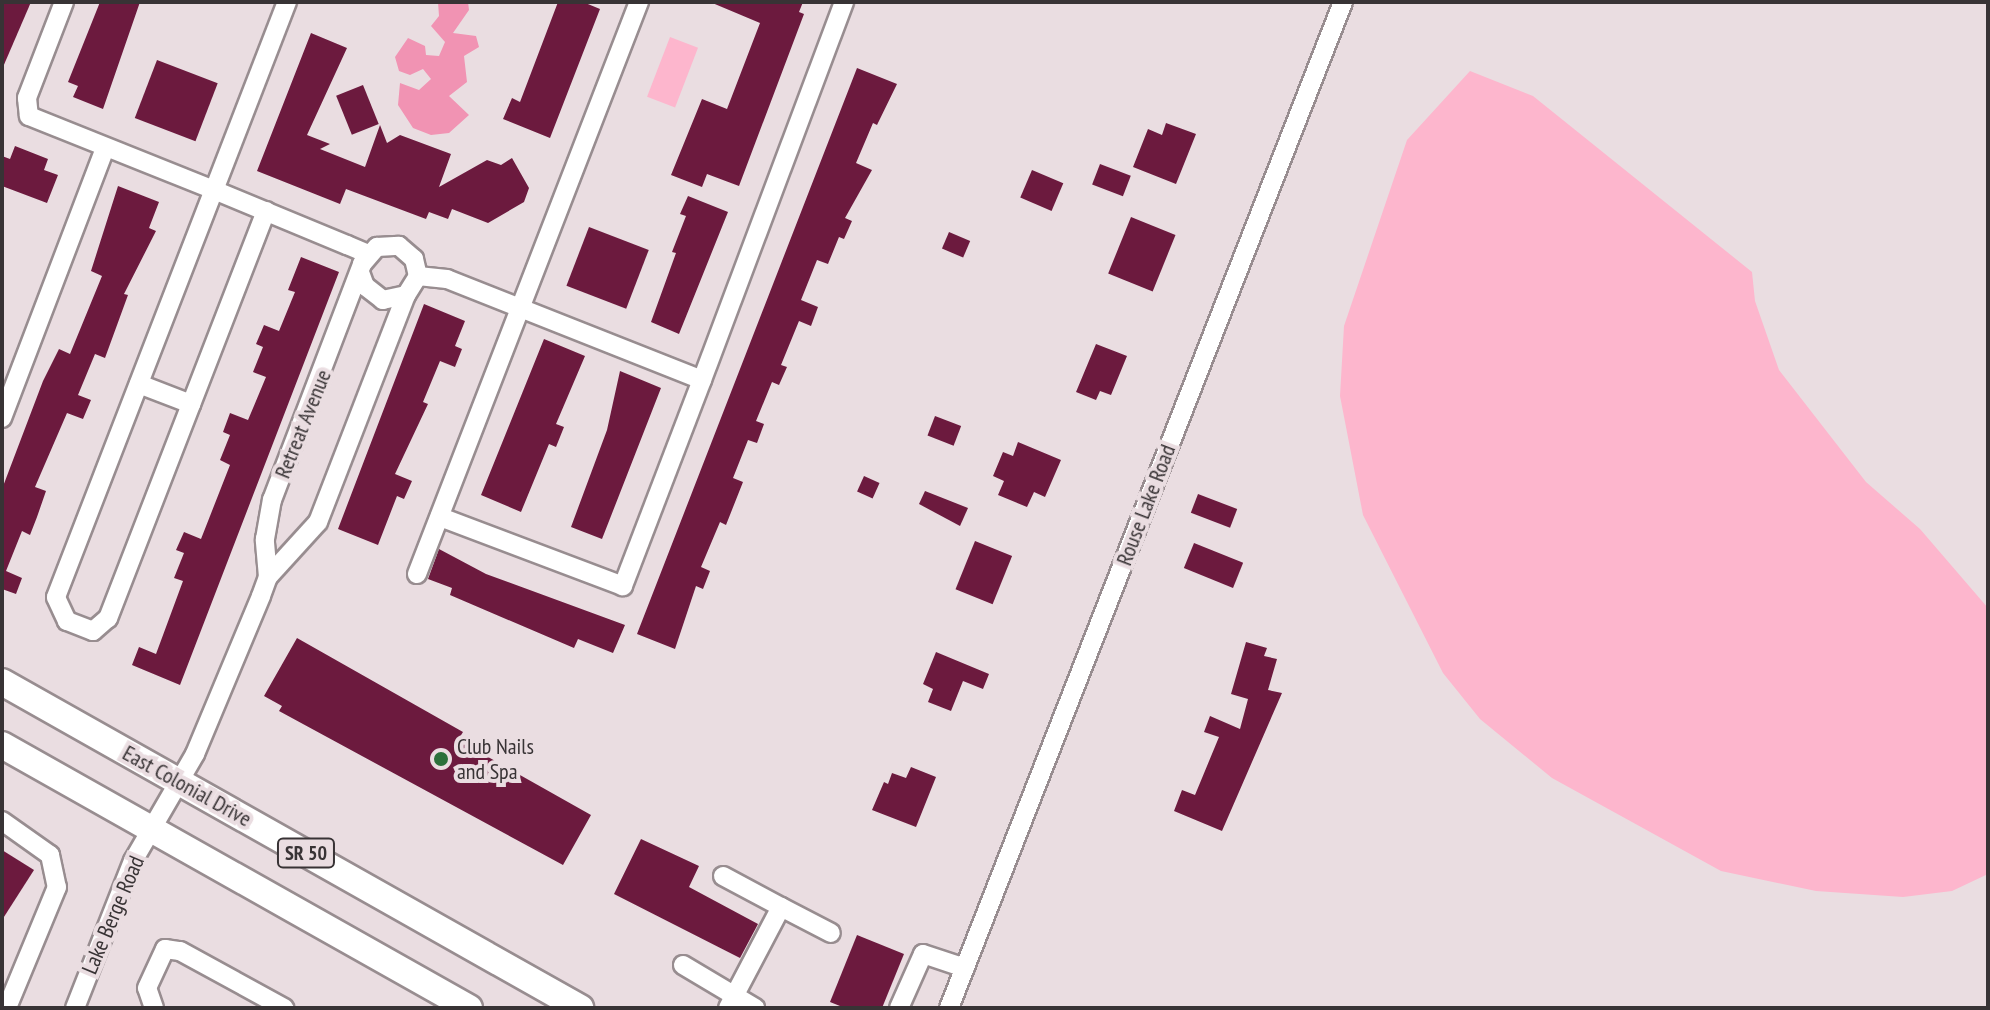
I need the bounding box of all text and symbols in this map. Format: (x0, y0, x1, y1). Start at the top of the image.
street label: Retreat Avenue (269, 366, 337, 482)
street label: Rouse Lake Road (1111, 441, 1181, 569)
place label: Club Nails and Spa (457, 733, 534, 784)
street label: East Colonial Drive (118, 740, 256, 832)
marker: Club Nails and Spa (432, 750, 450, 768)
road number: SR 50 (276, 837, 336, 869)
street label: Lake Berge Road (76, 852, 150, 978)

